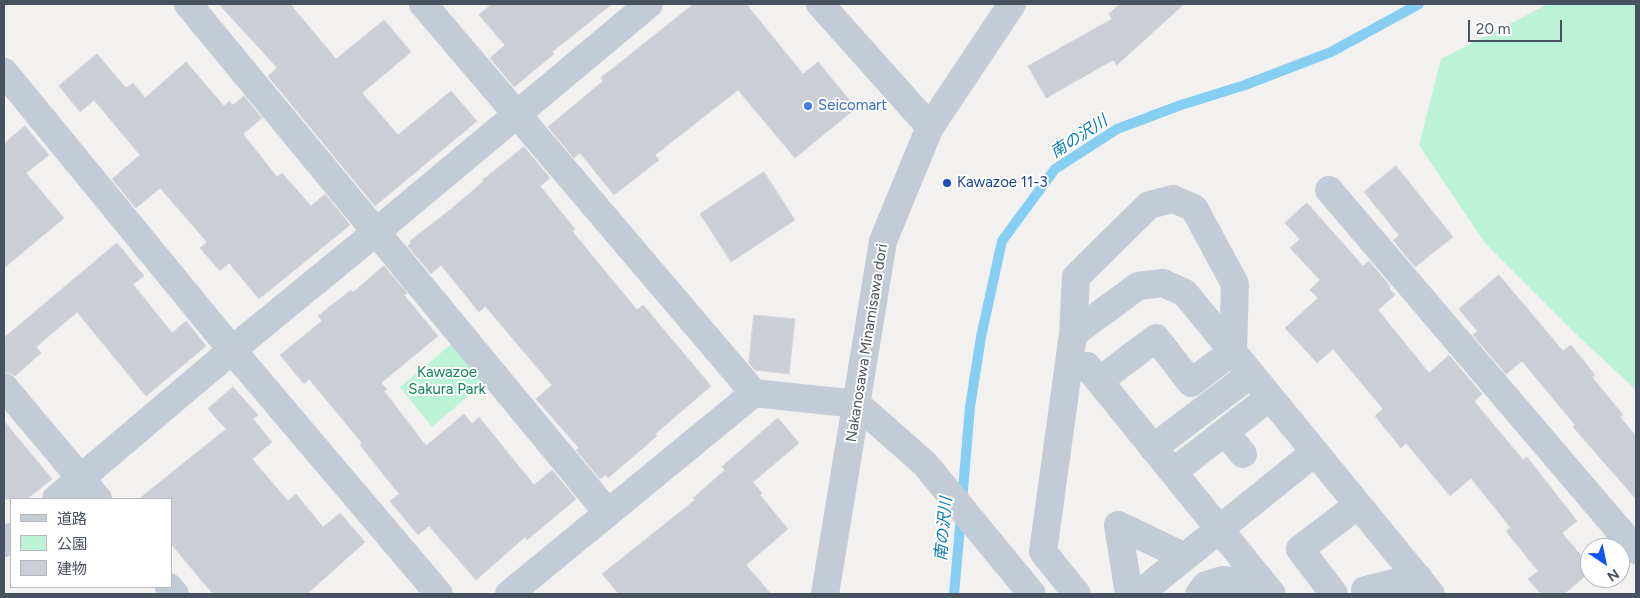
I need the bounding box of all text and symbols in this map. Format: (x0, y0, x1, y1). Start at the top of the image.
scale bar (1470, 10, 1564, 42)
text: 20 m (1476, 20, 1510, 38)
place label: Seicomart (818, 97, 887, 115)
marker: Seicomart (802, 100, 814, 112)
water label: 南の沢川 (1047, 112, 1111, 162)
place label: Kawazoe 11-3 (957, 174, 1048, 192)
marker: Kawazoe 11-3 (941, 177, 953, 189)
street label: Nakanosawa Minamisawa dori (842, 243, 892, 443)
park label: Kawazoe Sakura Park (408, 364, 486, 399)
water label: 南の沢川 (932, 496, 956, 562)
legend (10, 498, 172, 588)
text: 道路 (57, 510, 87, 528)
text: 公園 (57, 535, 87, 553)
north arrow (1580, 538, 1630, 588)
text: 建物 (57, 560, 87, 578)
text: N (1604, 565, 1622, 585)

